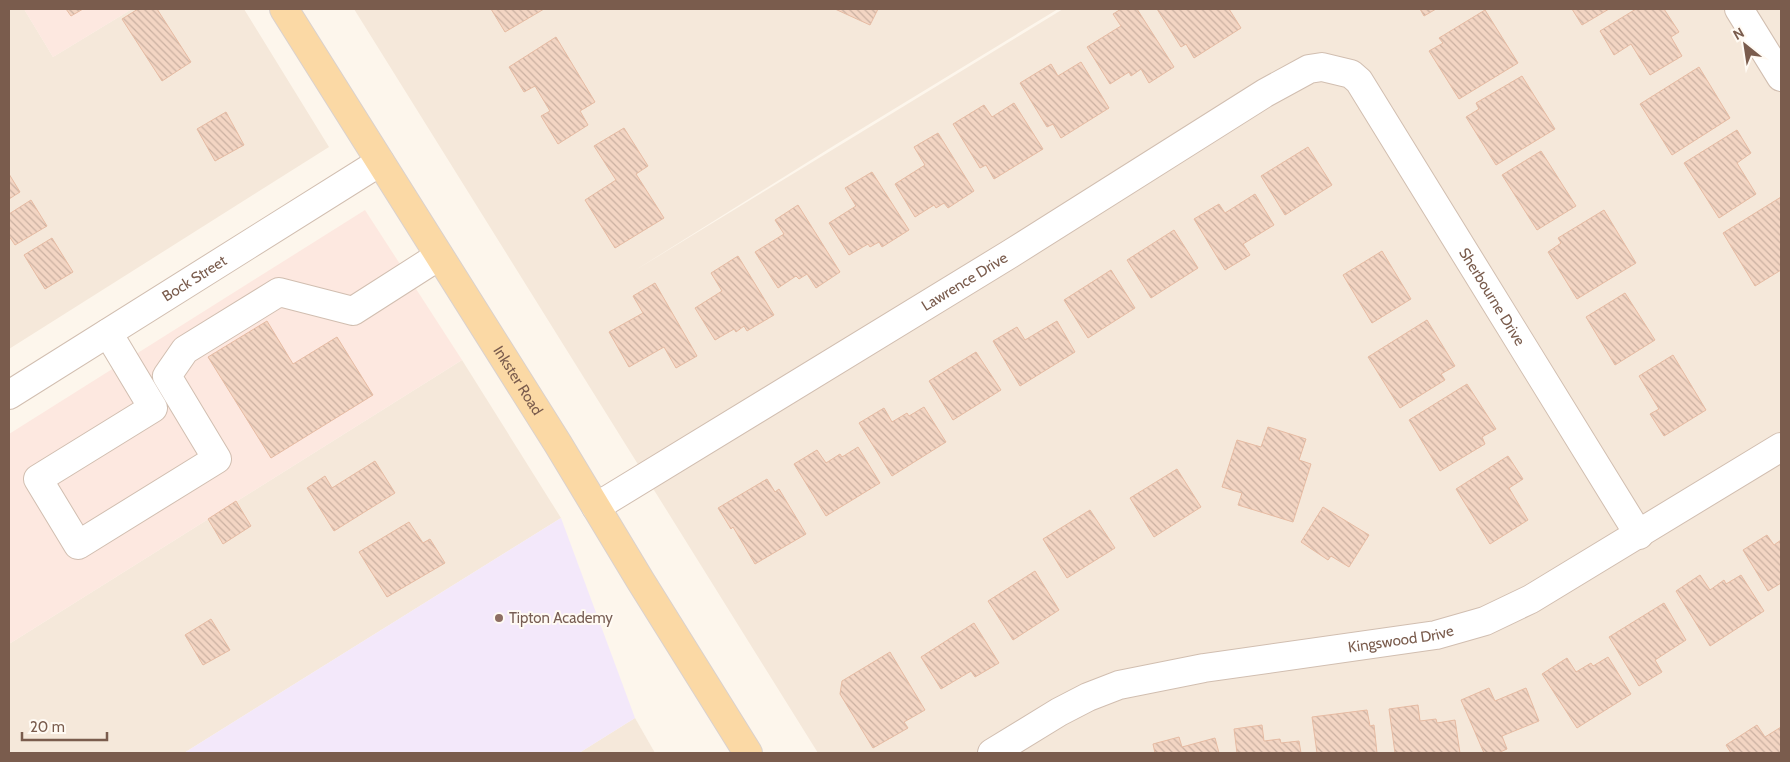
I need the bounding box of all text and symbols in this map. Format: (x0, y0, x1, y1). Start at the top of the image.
north arrow (1720, 20, 1770, 70)
text: N (1730, 23, 1747, 44)
street label: Sherbourne Drive (1455, 245, 1529, 349)
street label: Lawrence Drive (918, 248, 1011, 315)
street label: Bock Street (159, 252, 230, 305)
street label: Inkster Road (489, 342, 546, 418)
place label: Tipton Academy (509, 609, 613, 627)
marker: Tipton Academy (493, 612, 505, 624)
street label: Kingswood Drive (1347, 621, 1456, 656)
scale bar (22, 710, 108, 742)
text: 20 m (30, 718, 65, 736)

